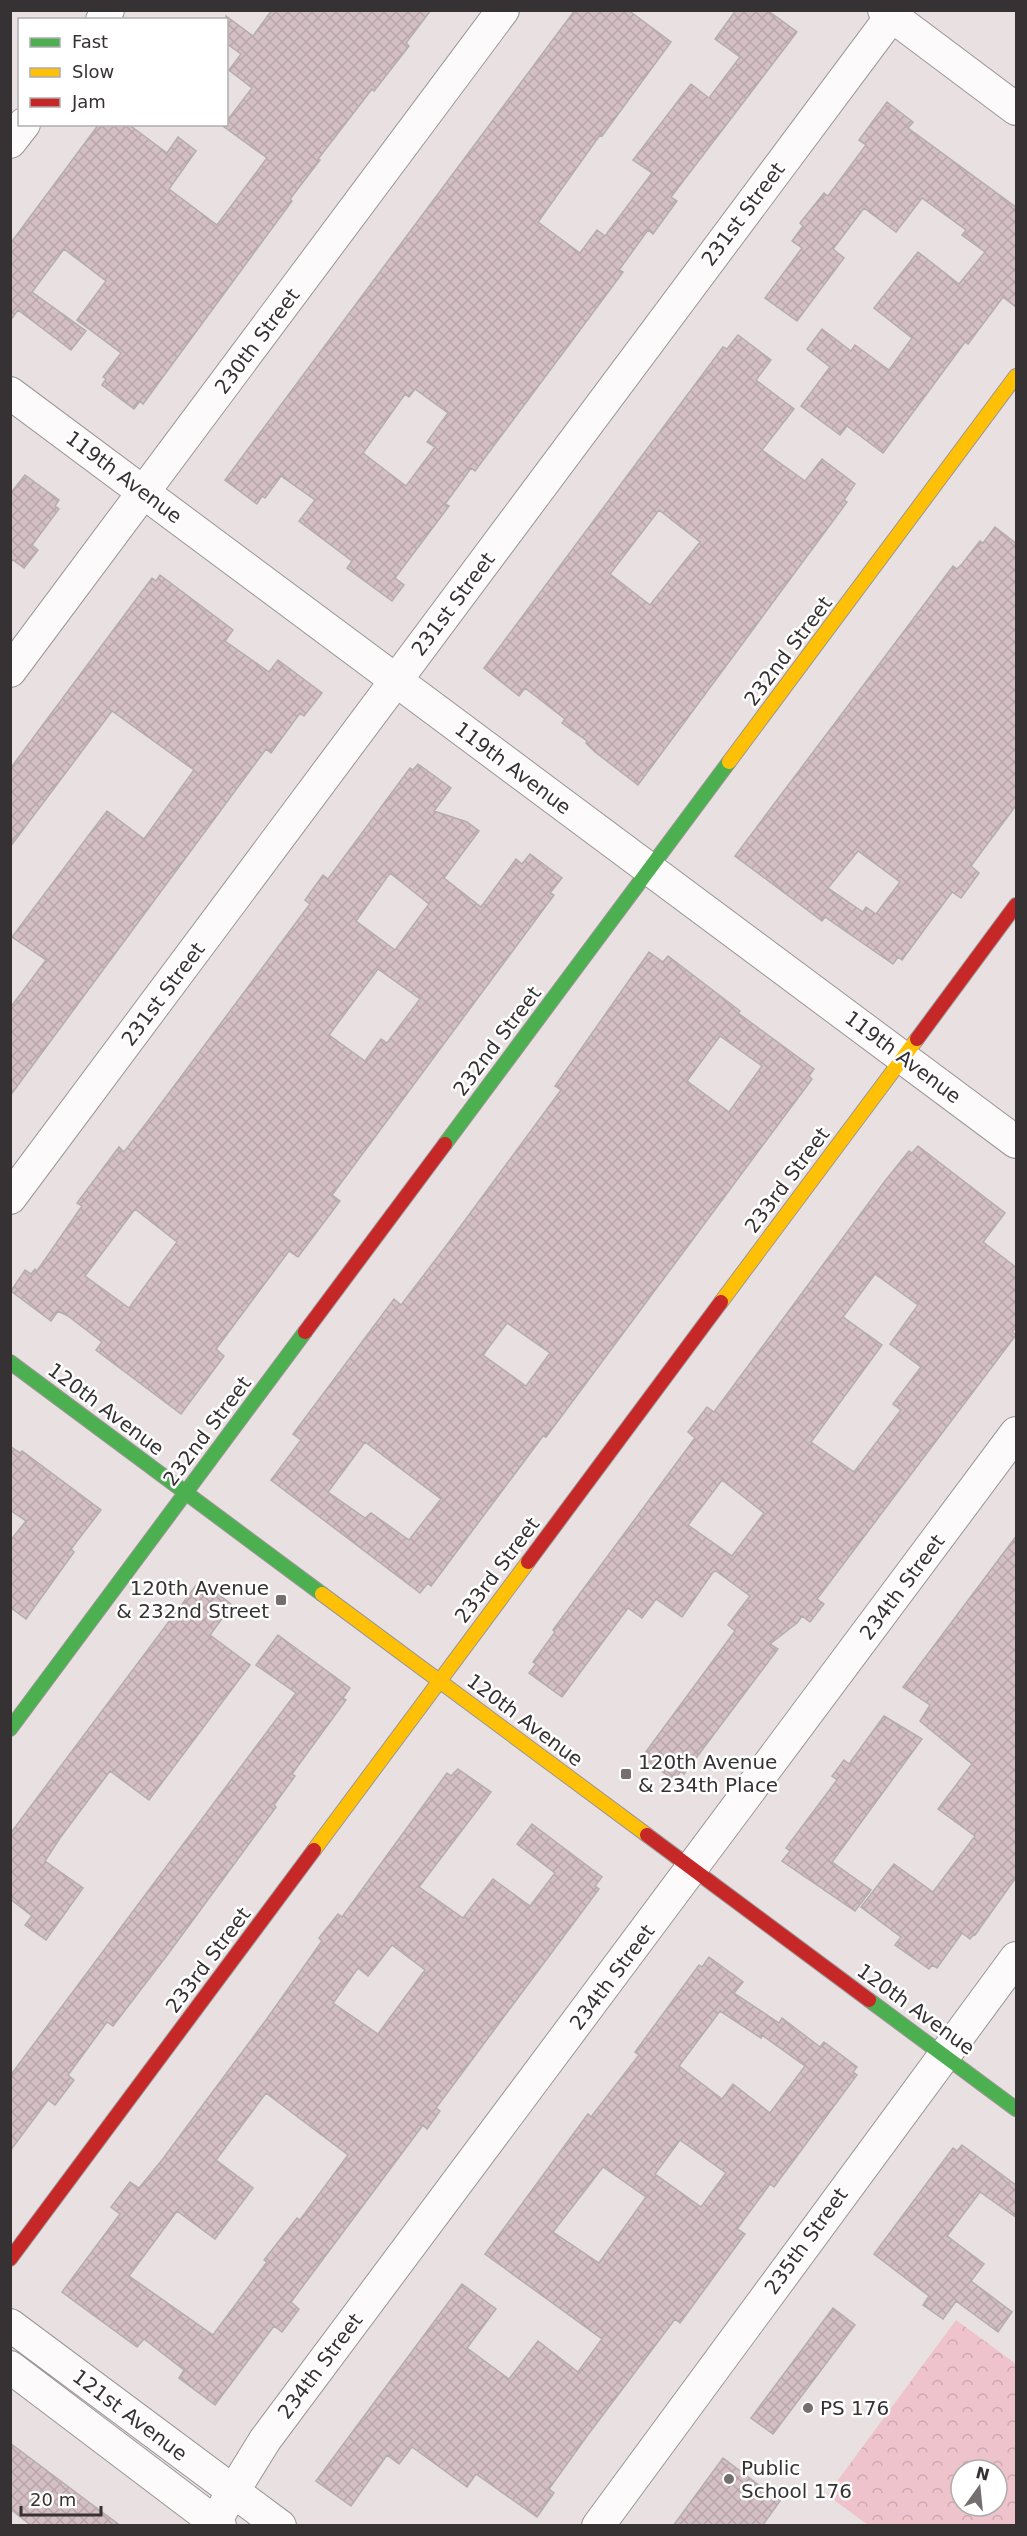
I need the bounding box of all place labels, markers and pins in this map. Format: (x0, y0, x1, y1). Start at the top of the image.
place label: 120th Avenue & 232nd Street (116, 1576, 269, 1623)
marker: 120th Avenue & 232nd Street (274, 1593, 288, 1607)
place label: 120th Avenue & 234th Place (638, 1750, 778, 1797)
marker: 120th Avenue & 234th Place (619, 1767, 633, 1781)
place label: PS 176 (820, 2396, 889, 2420)
marker: PS 176 (801, 2401, 815, 2415)
place label: Public School 176 (741, 2456, 852, 2503)
marker: Public School 176 (722, 2472, 736, 2486)

